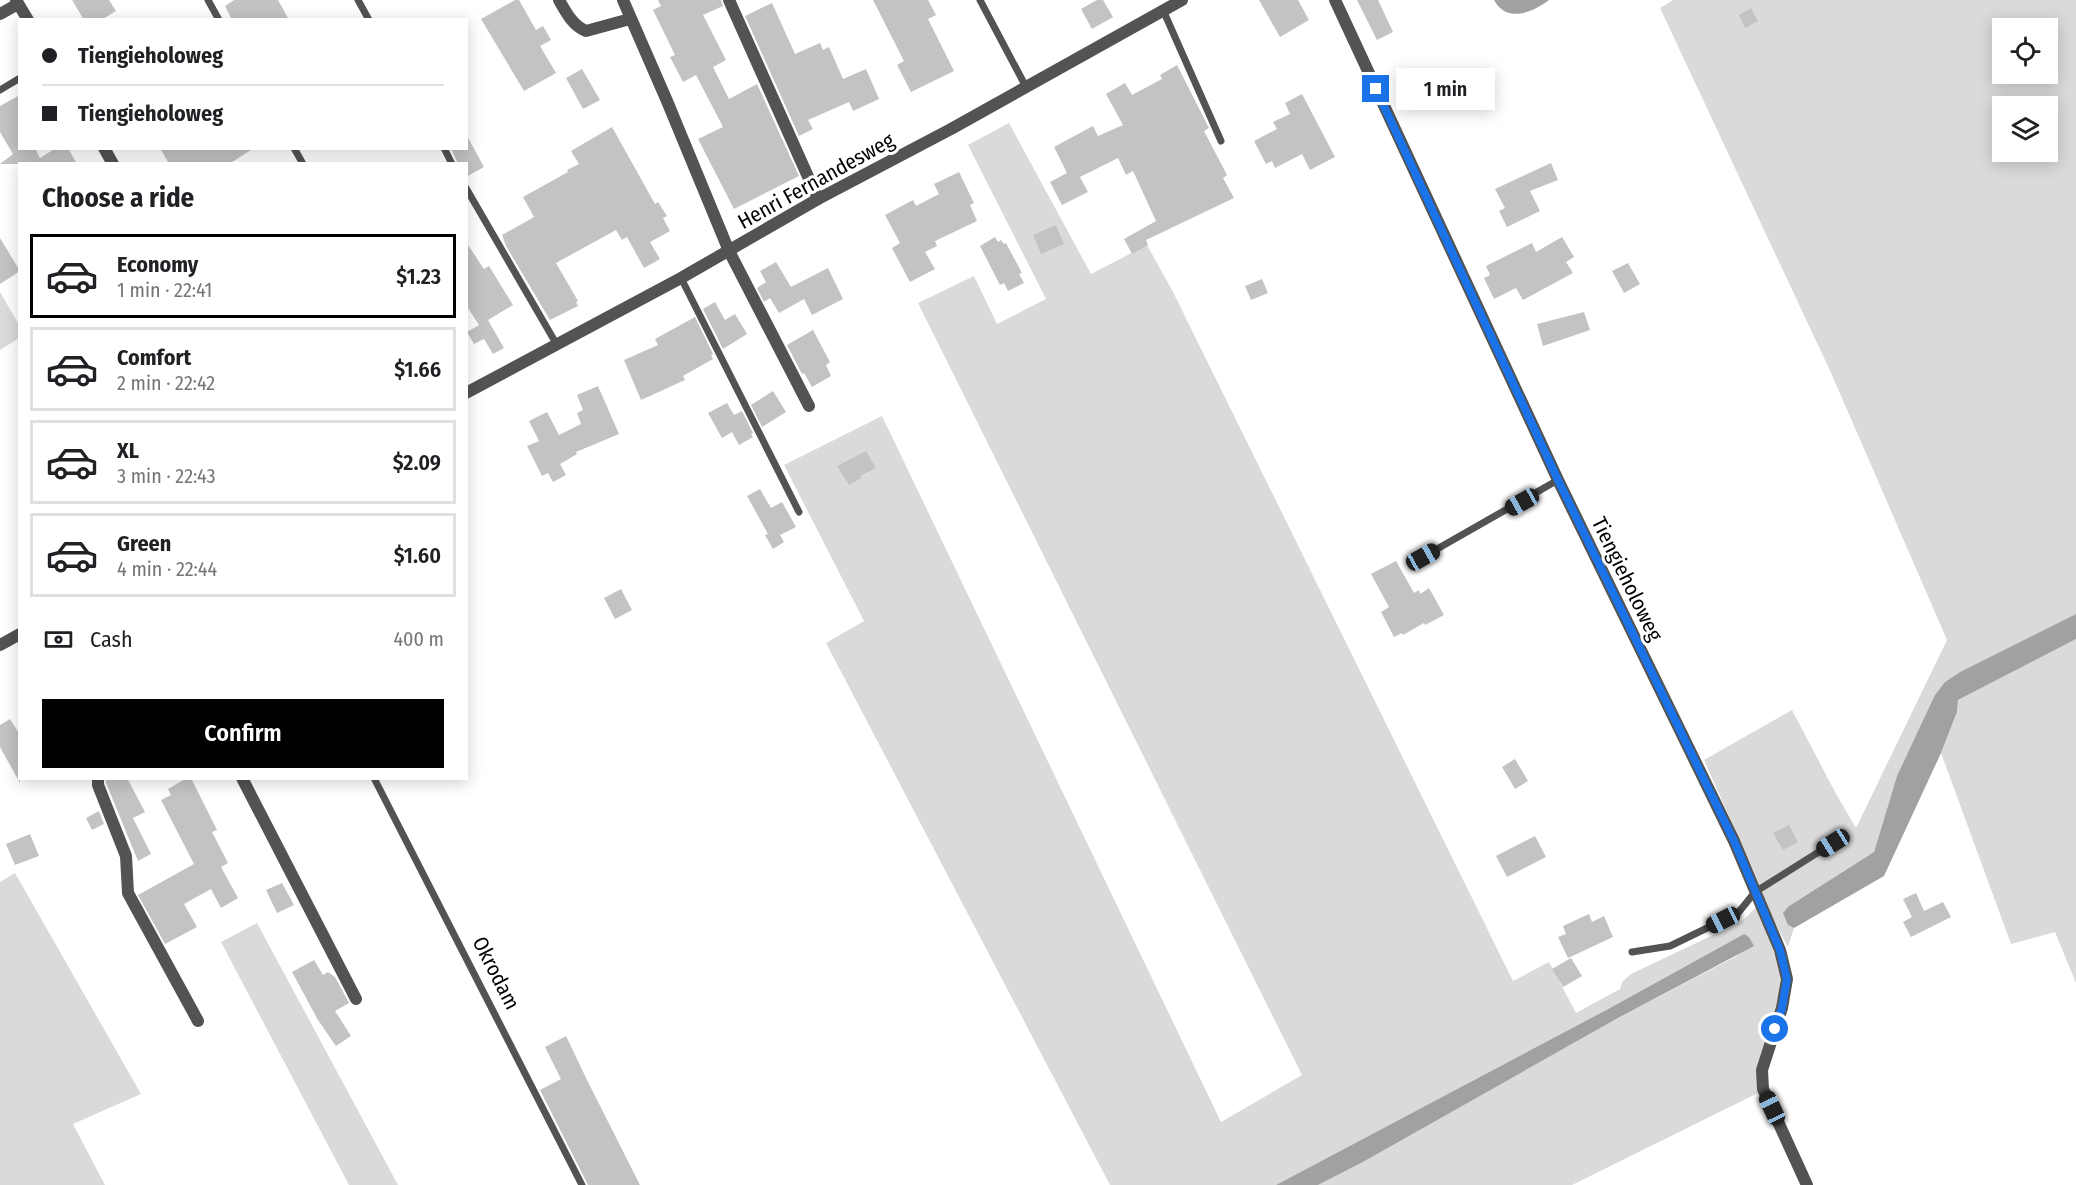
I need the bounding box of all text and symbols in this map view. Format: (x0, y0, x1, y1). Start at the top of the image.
map controls (1992, 18, 2058, 162)
button: locate (1992, 18, 2058, 84)
text: Tiengieholoweg (78, 42, 223, 69)
callout: 1 min (1397, 68, 1496, 110)
route end (1362, 75, 1389, 102)
text: 1 min (1424, 77, 1467, 101)
button: layers (1992, 96, 2058, 162)
text: Tiengieholoweg (78, 100, 223, 127)
street label: Henri Fernandesweg (733, 127, 899, 235)
text: Choose a ride (42, 182, 194, 214)
icon: car (45, 249, 99, 303)
text: Economy (117, 251, 198, 278)
text: $1.23 (396, 263, 441, 290)
text: 1 min · 22:41 (117, 278, 212, 302)
icon: car (45, 342, 99, 396)
text: Comfort (117, 344, 191, 371)
text: $1.66 (394, 356, 441, 383)
text: 2 min · 22:42 (117, 371, 215, 395)
icon: car (45, 435, 99, 489)
text: XL (117, 437, 139, 464)
text: $2.09 (393, 449, 441, 476)
text: 3 min · 22:43 (117, 464, 216, 488)
car (1502, 485, 1542, 519)
street label: Tiengieholoweg (1586, 513, 1668, 645)
icon: car (45, 528, 99, 582)
text: Green (117, 530, 171, 557)
car (1403, 540, 1443, 574)
text: $1.60 (394, 542, 441, 569)
text: 4 min · 22:44 (117, 557, 217, 581)
icon: cash (42, 623, 75, 656)
text: Cash (90, 626, 133, 653)
text: 400 m (393, 627, 444, 651)
button: Confirm (42, 699, 444, 768)
car (1813, 826, 1853, 860)
car (1703, 904, 1743, 936)
street label: Okrodam (467, 932, 525, 1014)
route start (1761, 1015, 1788, 1042)
car (1756, 1088, 1788, 1128)

